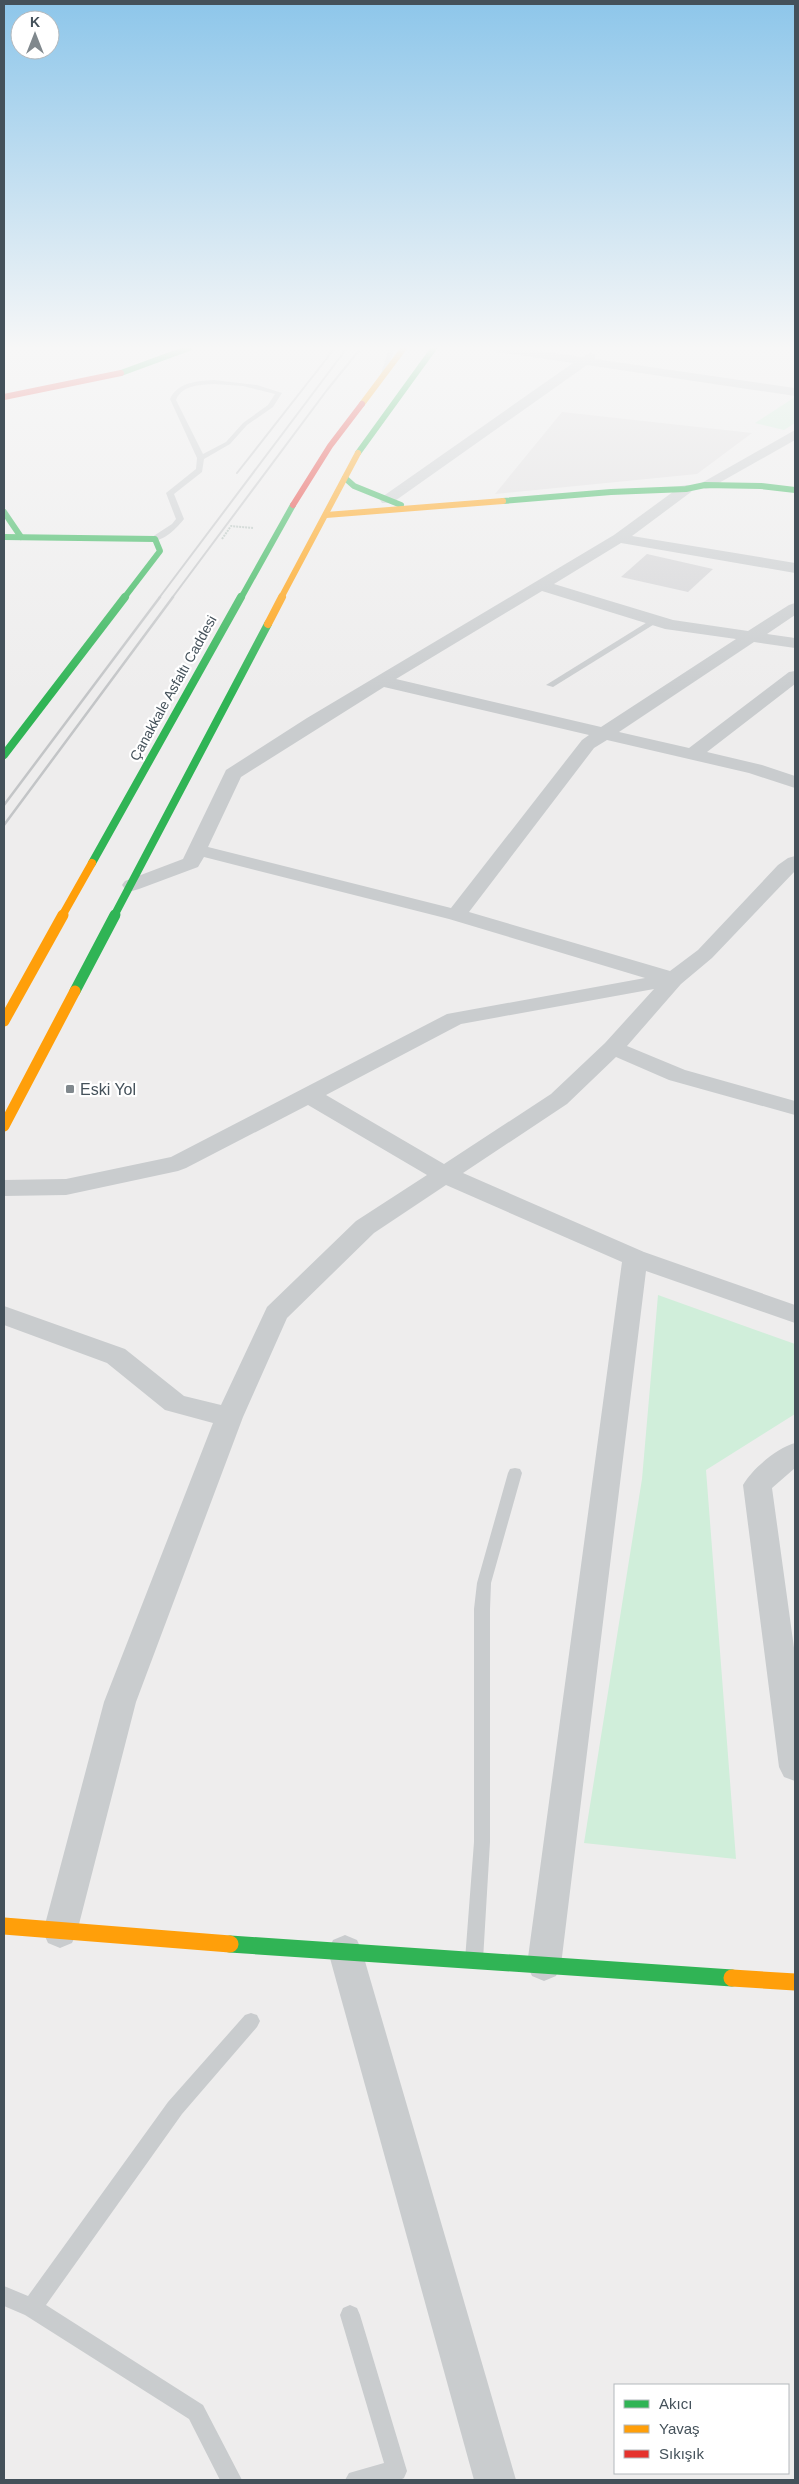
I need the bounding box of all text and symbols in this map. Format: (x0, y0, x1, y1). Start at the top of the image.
north arrow (10, 10, 60, 60)
text: K (30, 14, 40, 30)
street label: Çanakkale Asfaltı Caddesi (126, 613, 220, 763)
place label: Eski Yol (80, 1081, 136, 1098)
marker: Eski Yol (64, 1083, 76, 1095)
legend (614, 2384, 789, 2474)
text: Akıcı (659, 2395, 692, 2412)
text: Yavaş (659, 2420, 700, 2437)
text: Sıkışık (659, 2445, 705, 2462)

